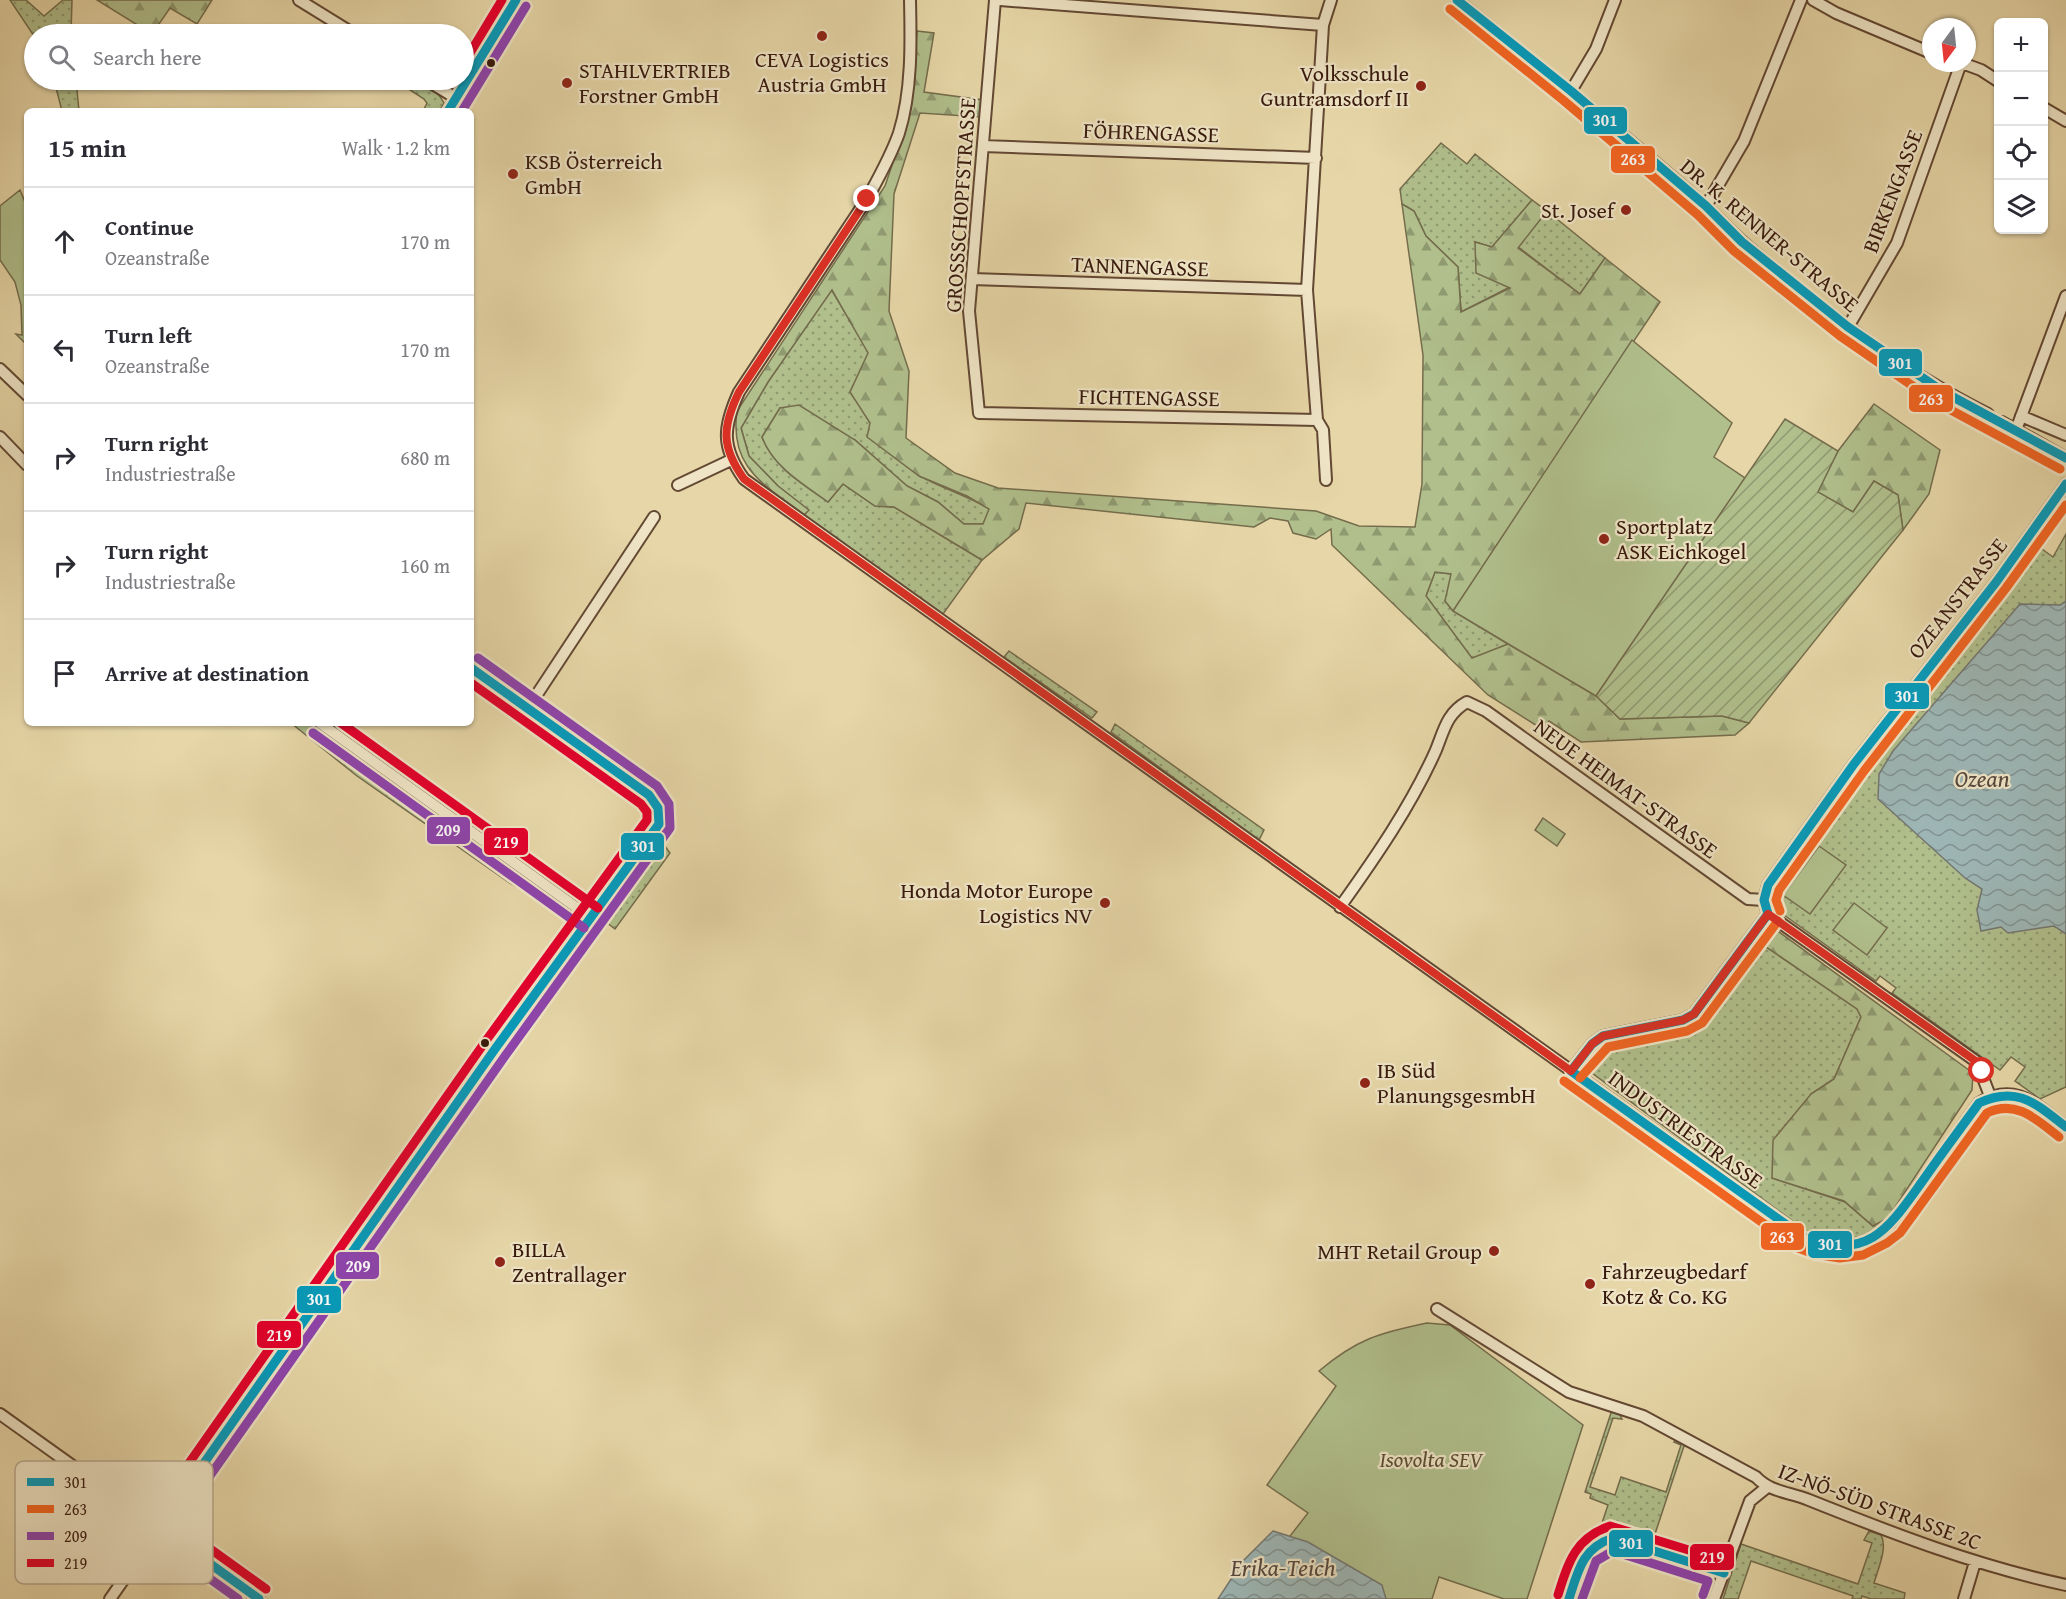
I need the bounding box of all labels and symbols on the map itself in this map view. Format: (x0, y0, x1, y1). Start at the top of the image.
north arrow (1922, 18, 1976, 72)
marker: CEVA Logistics Austria GmbH (815, 29, 829, 43)
place label: CEVA Logistics Austria GmbH (755, 43, 889, 100)
place label: STAHLVERTRIEB Forstner GmbH (579, 54, 731, 111)
unlabelled marker (485, 57, 497, 69)
place label: Volksschule Guntramsdorf II (1261, 57, 1409, 114)
marker: STAHLVERTRIEB Forstner GmbH (560, 76, 574, 90)
marker: Volksschule Guntramsdorf II (1414, 79, 1428, 93)
street label: GROSSSCHOPFSTRASSE (937, 96, 983, 314)
line badge: 301 (1583, 106, 1628, 135)
text: 301 (1593, 108, 1617, 132)
street label: FÖHRENGASSE (1083, 114, 1219, 150)
street label: BIRKENGASSE (1854, 125, 1930, 257)
place label: KSB Österreich GmbH (525, 145, 663, 202)
line badge: 263 (1610, 145, 1656, 174)
text: 263 (1621, 147, 1645, 171)
street label: DR. K. RENNER-STRASSE (1674, 150, 1866, 320)
marker: KSB Österreich GmbH (506, 167, 520, 181)
route end (853, 185, 879, 211)
place label: St. Josef (1541, 194, 1617, 226)
marker: St. Josef (1619, 203, 1633, 217)
street label: TANNENGASSE (1071, 248, 1209, 284)
line badge: 301 (1878, 348, 1923, 377)
text: 301 (1888, 351, 1912, 375)
street label: FICHTENGASSE (1078, 380, 1220, 414)
line badge: 263 (1908, 384, 1954, 413)
text: 263 (1919, 387, 1943, 411)
place label: Sportplatz ASK Eichkogel (1616, 510, 1746, 567)
street label: OZEANSTRASSE (1900, 531, 2014, 665)
marker: Sportplatz ASK Eichkogel (1597, 532, 1611, 546)
line badge: 301 (1884, 682, 1930, 710)
text: 301 (1895, 684, 1919, 708)
street label: NEUE HEIMAT-STRASSE (1527, 710, 1725, 866)
water label: Ozean (1954, 761, 2010, 796)
line badge: 209 (426, 816, 471, 845)
text: 209 (436, 818, 460, 842)
line badge: 219 (483, 827, 529, 856)
text: 219 (494, 830, 518, 854)
line badge: 301 (620, 832, 665, 861)
text: 301 (631, 834, 655, 858)
place label: Honda Motor Europe Logistics NV (900, 874, 1093, 931)
marker: Honda Motor Europe Logistics NV (1098, 896, 1112, 910)
unlabelled marker (479, 1037, 491, 1049)
place label: IB Süd PlanungsgesmbH (1377, 1054, 1536, 1111)
route start (1968, 1057, 1994, 1083)
street label: INDUSTRIESTRASSE (1602, 1062, 1770, 1196)
marker: IB Süd PlanungsgesmbH (1358, 1076, 1372, 1090)
line badge: 263 (1760, 1222, 1805, 1251)
text: 263 (1770, 1225, 1794, 1249)
line badge: 301 (1807, 1230, 1853, 1259)
text: 301 (1818, 1232, 1842, 1256)
place label: BILLA Zentrallager (512, 1233, 626, 1290)
place label: MHT Retail Group (1317, 1235, 1482, 1267)
marker: MHT Retail Group (1487, 1244, 1501, 1258)
line badge: 209 (335, 1251, 380, 1280)
text: 209 (346, 1254, 370, 1278)
marker: BILLA Zentrallager (493, 1255, 507, 1269)
place label: Fahrzeugbedarf Kotz & Co. KG (1602, 1255, 1749, 1312)
marker: Fahrzeugbedarf Kotz & Co. KG (1583, 1277, 1597, 1291)
line badge: 301 (296, 1285, 342, 1314)
text: 301 (307, 1287, 331, 1311)
line badge: 219 (256, 1320, 302, 1349)
text: 219 (267, 1323, 291, 1347)
park label: Isovolta SEV (1380, 1443, 1484, 1475)
street label: IZ-NÖ-SÜD STRASSE 2C (1774, 1454, 1986, 1558)
legend (15, 1461, 213, 1584)
text: 301 (64, 1470, 87, 1494)
text: 263 (64, 1497, 87, 1521)
text: 209 (64, 1524, 87, 1548)
line badge: 301 (1608, 1529, 1654, 1558)
text: 301 (1619, 1531, 1643, 1555)
line badge: 219 (1689, 1543, 1735, 1571)
text: 219 (1700, 1545, 1724, 1569)
water label: Erika-Teich (1229, 1550, 1336, 1585)
text: 219 (64, 1551, 87, 1575)

